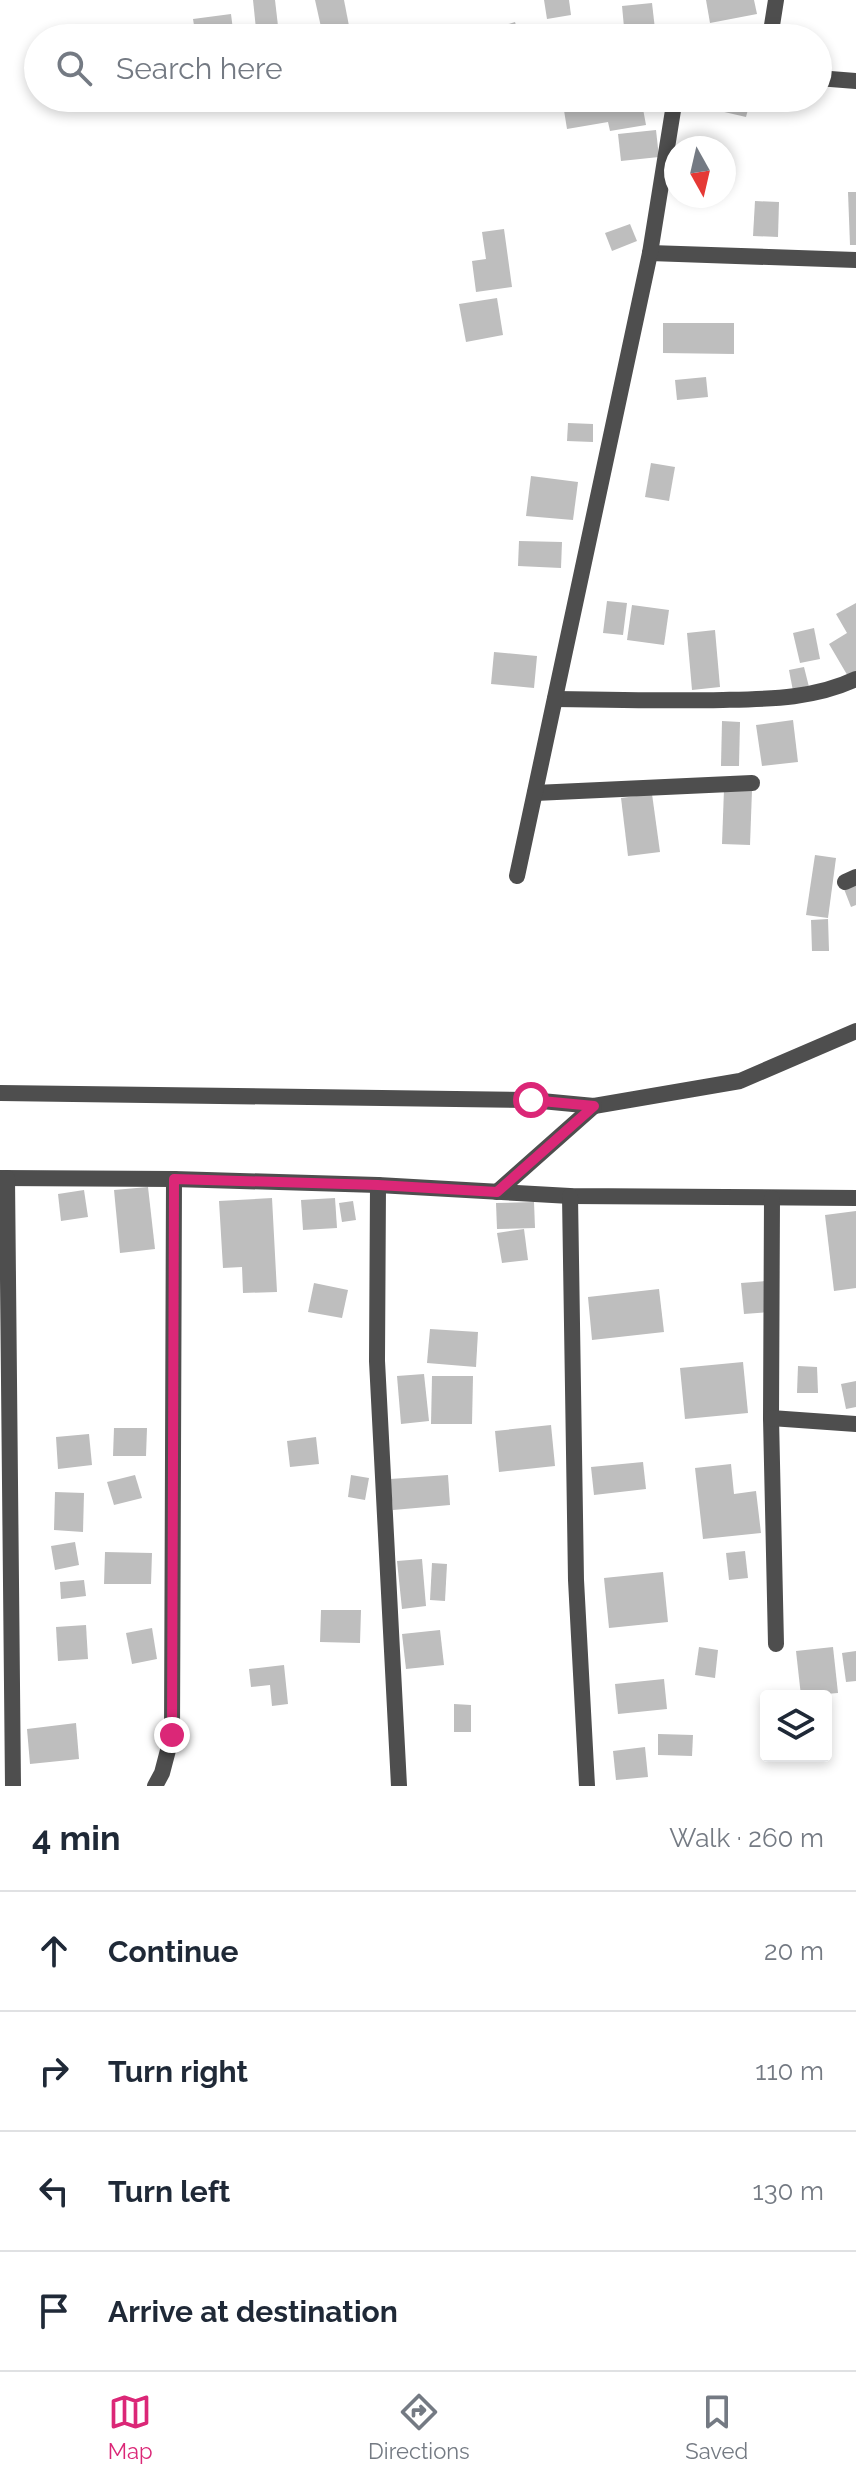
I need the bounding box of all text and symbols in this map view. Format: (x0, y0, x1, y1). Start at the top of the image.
search box (24, 24, 832, 112)
icon: search (52, 46, 96, 90)
text: Search here (116, 51, 283, 86)
north arrow (664, 136, 736, 208)
route start (513, 1082, 549, 1118)
map controls (760, 1690, 832, 1762)
button: layers (760, 1690, 832, 1762)
route end (154, 1717, 190, 1753)
text: 4 min (32, 1818, 120, 1858)
text: Walk · 260 m (669, 1823, 824, 1853)
icon: ahead (32, 1929, 76, 1973)
text: Continue (108, 1934, 239, 1969)
text: 20 m (764, 1936, 824, 1966)
icon: right (32, 2049, 76, 2093)
text: Turn right (108, 2054, 248, 2089)
text: 110 m (755, 2056, 824, 2086)
icon: left (32, 2169, 76, 2213)
text: Turn left (108, 2174, 230, 2209)
text: 130 m (753, 2176, 824, 2206)
icon: arrive (32, 2289, 76, 2333)
text: Arrive at destination (108, 2294, 398, 2329)
tab: Map (108, 2390, 153, 2464)
tab: Directions (368, 2390, 470, 2464)
tab: Saved (685, 2390, 748, 2464)

